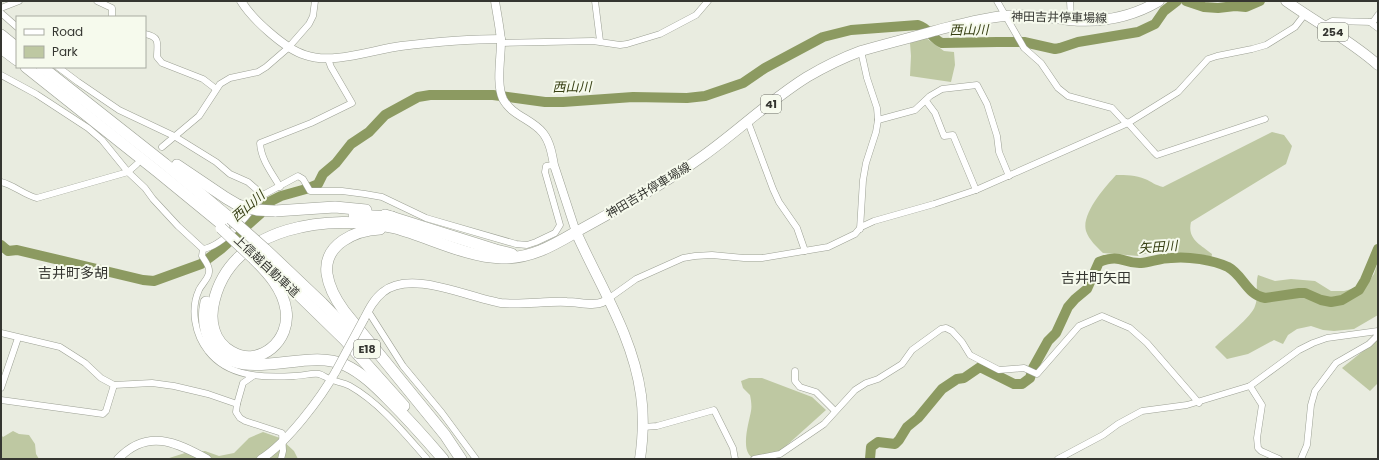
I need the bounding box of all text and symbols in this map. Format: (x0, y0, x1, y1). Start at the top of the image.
street label: 神田吉井停車場線 (1011, 8, 1107, 26)
legend (16, 16, 146, 68)
water label: 西山川 (949, 20, 991, 40)
text: Road (52, 23, 83, 40)
road number: 254 (1318, 23, 1348, 41)
text: Park (52, 43, 79, 60)
water label: 西山川 (552, 77, 594, 97)
road number: 41 (761, 95, 781, 113)
street label: 神田吉井停車場線 (602, 158, 694, 222)
water label: 西山川 (227, 185, 270, 226)
street label: 上信越自動車道 (230, 231, 304, 301)
water label: 矢田川 (1138, 236, 1180, 258)
district label: 吉井町多胡 (38, 263, 108, 283)
district label: 吉井町矢田 (1061, 268, 1131, 288)
road number: E18 (354, 340, 380, 358)

